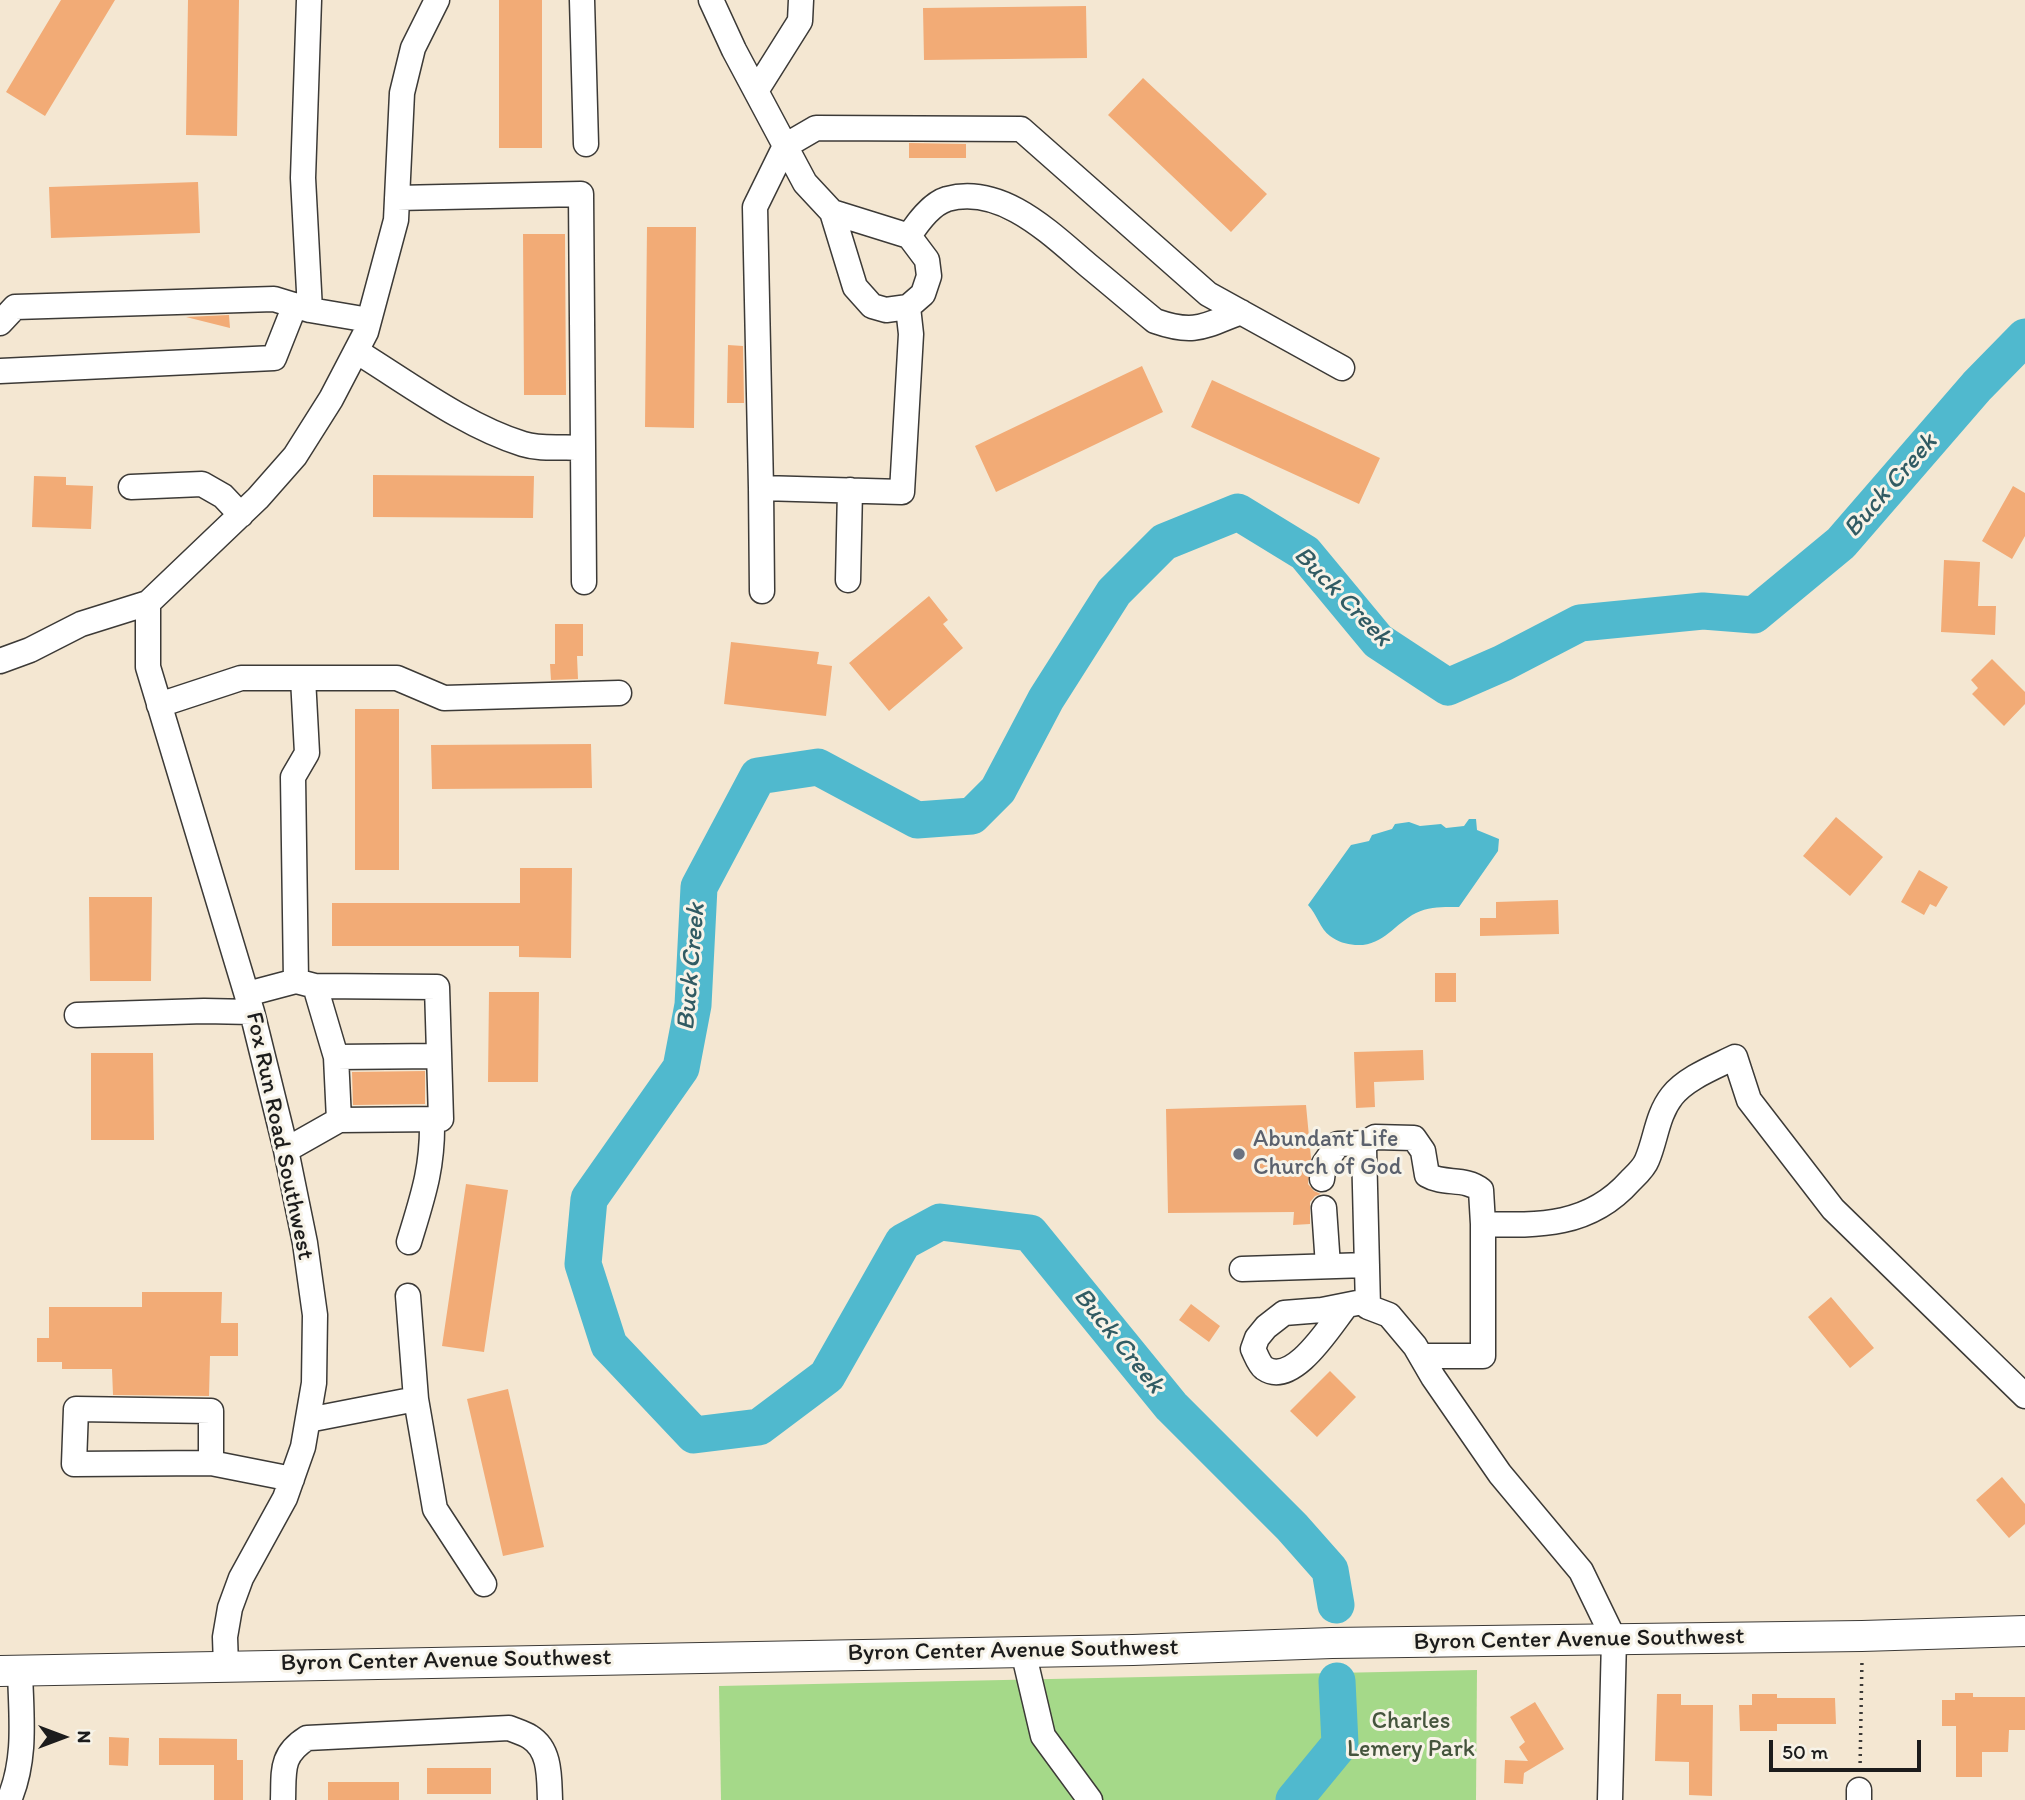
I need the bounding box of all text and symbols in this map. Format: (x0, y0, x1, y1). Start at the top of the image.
water label: Buck Creek (1837, 428, 1945, 544)
water label: Buck Creek (1287, 540, 1397, 654)
water label: Buck Creek (671, 902, 713, 1032)
street label: Fox Run Road Southwest (239, 1009, 319, 1263)
place label: Abundant Life Church of God (1253, 1126, 1402, 1182)
marker: Abundant Life Church of God (1231, 1146, 1247, 1162)
water label: Buck Creek (1066, 1282, 1170, 1400)
street label: Byron Center Avenue Southwest (1413, 1623, 1745, 1657)
street label: Byron Center Avenue Southwest (847, 1634, 1179, 1668)
street label: Byron Center Avenue Southwest (280, 1644, 612, 1678)
north arrow (28, 1702, 98, 1772)
park label: Charles Lemery Park (1347, 1708, 1475, 1764)
scale bar (1773, 1727, 1925, 1771)
text: N (73, 1731, 96, 1743)
text: 50 m (1782, 1739, 1828, 1764)

